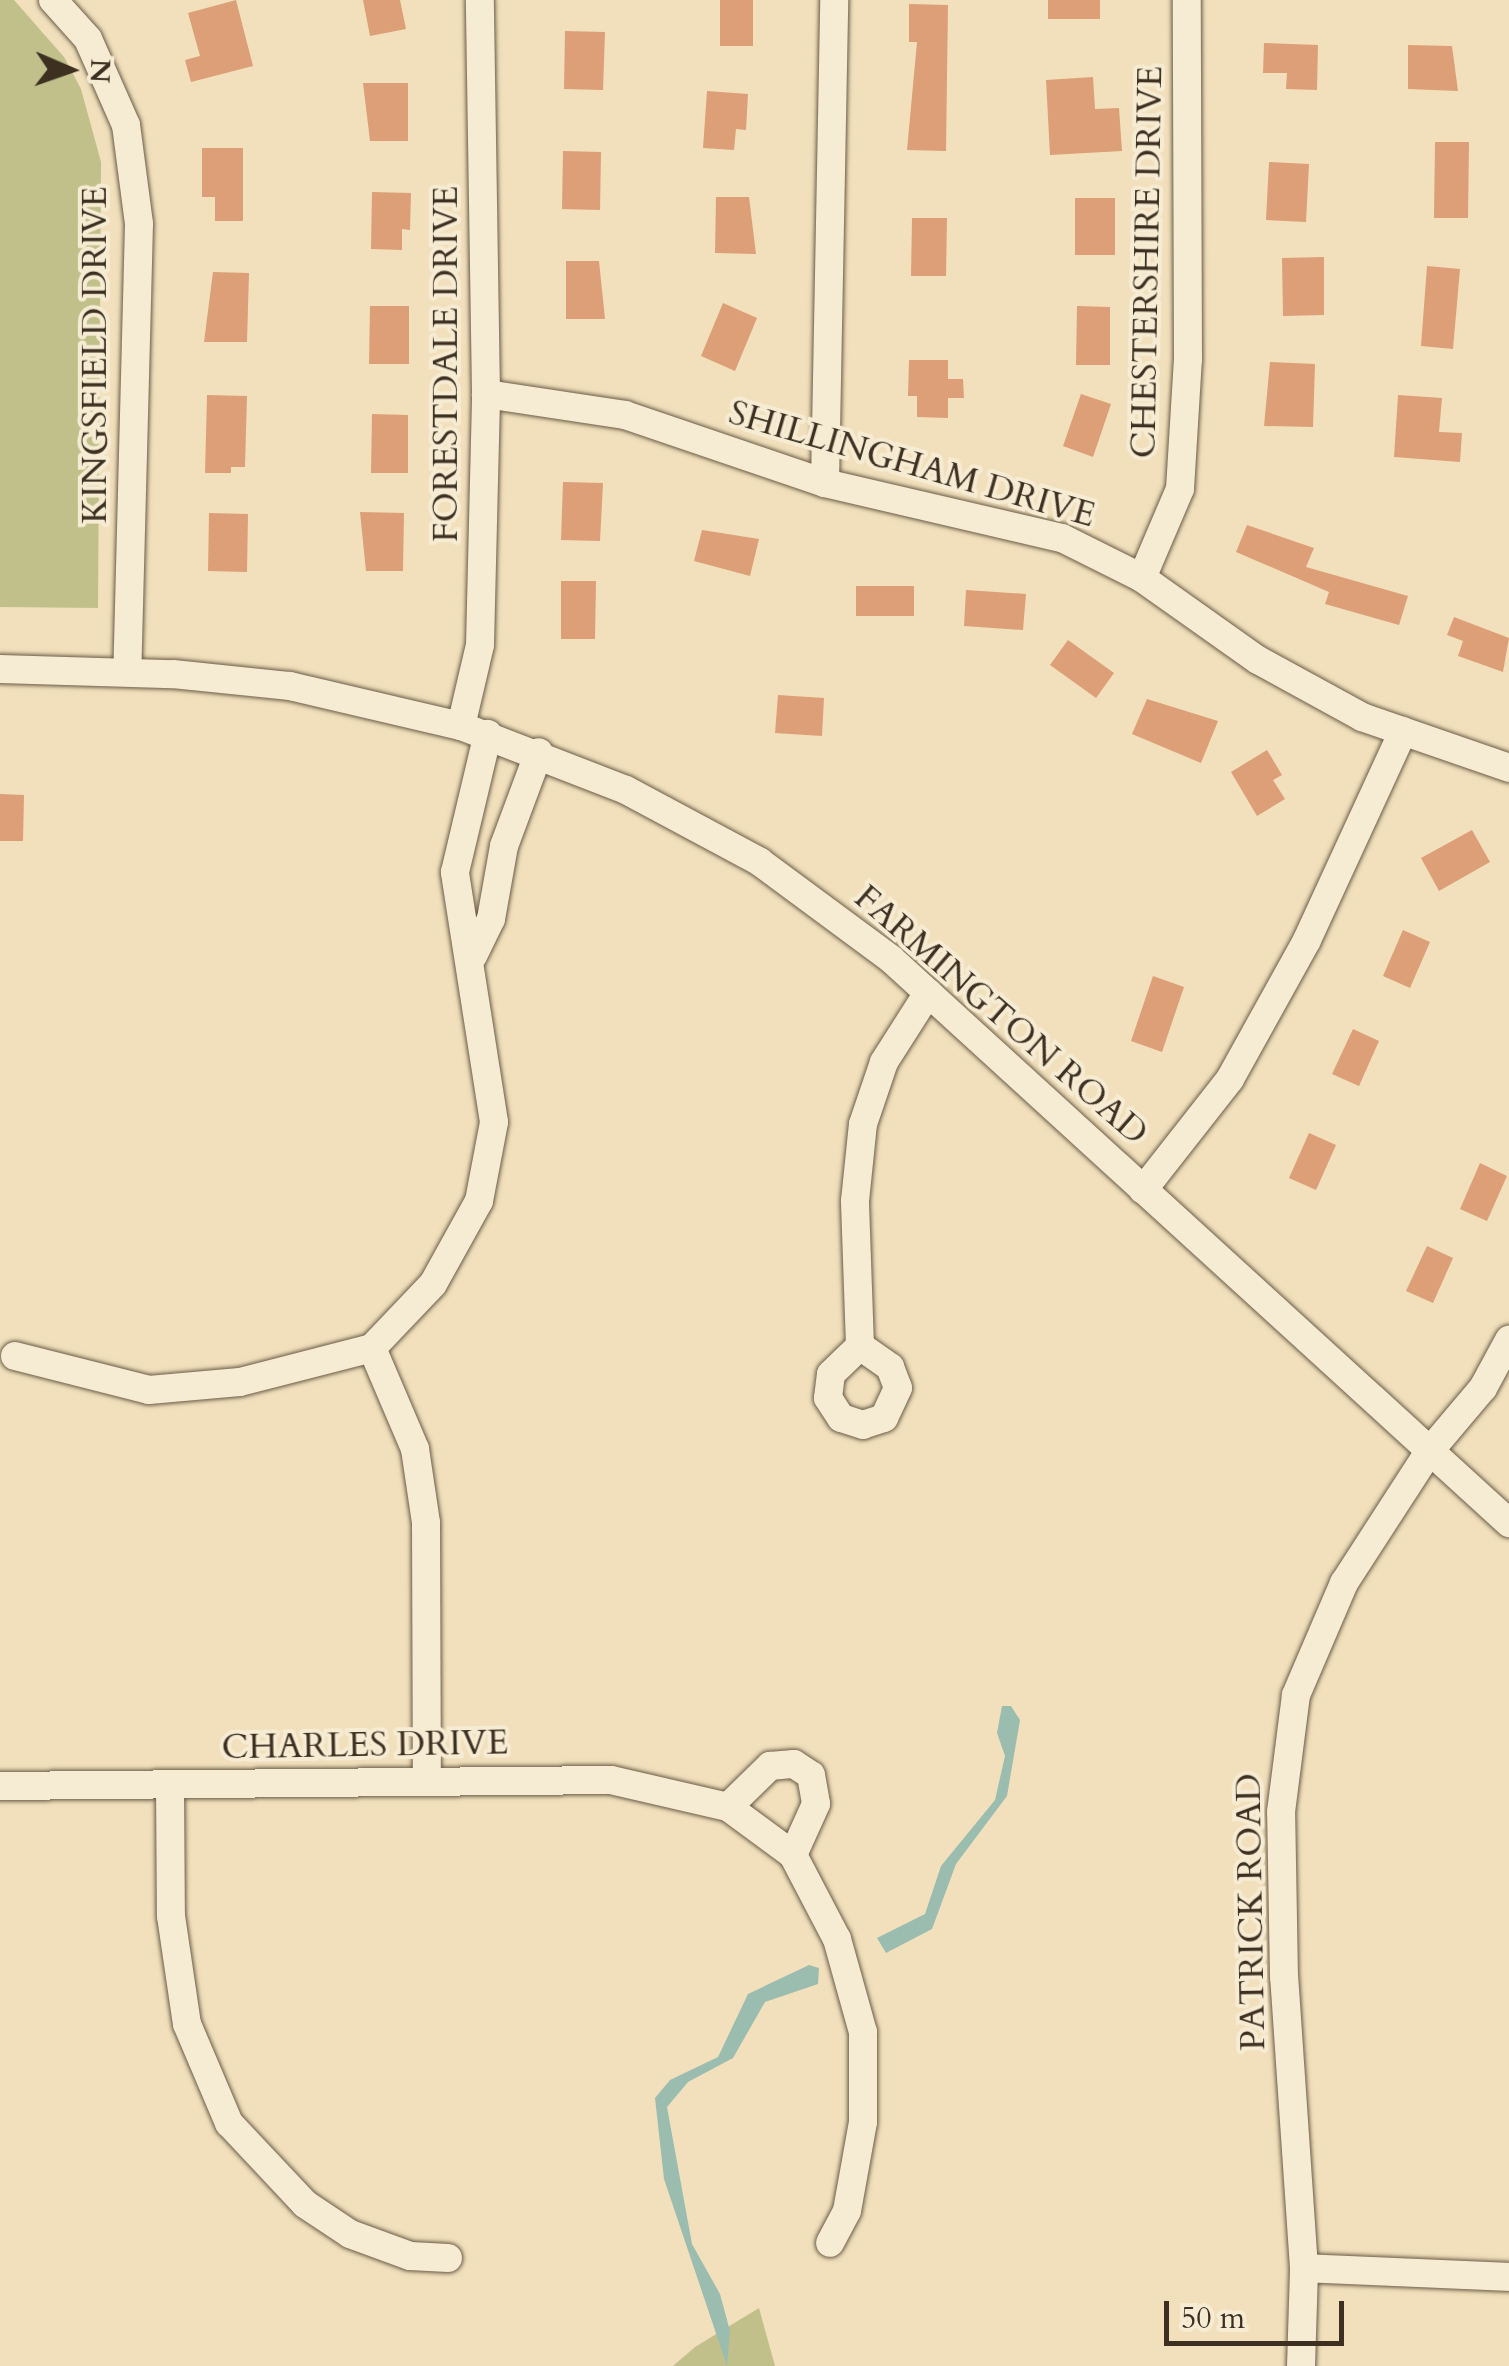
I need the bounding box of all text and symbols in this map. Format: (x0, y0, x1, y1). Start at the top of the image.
north arrow (20, 20, 120, 120)
text: N (81, 58, 119, 84)
street label: CHESTERSHIRE DRIVE (1123, 65, 1171, 459)
street label: KINGSFIELD DRIVE (74, 186, 116, 524)
street label: FORESTDALE DRIVE (425, 186, 467, 542)
street label: SHILLINGHAM DRIVE (724, 392, 1100, 536)
street label: FARMINGTON ROAD (846, 876, 1156, 1154)
street label: CHARLES DRIVE (221, 1722, 509, 1768)
street label: PATRICK ROAD (1228, 1773, 1274, 2051)
scale bar (1169, 2281, 1349, 2343)
text: 50 m (1181, 2298, 1245, 2339)

